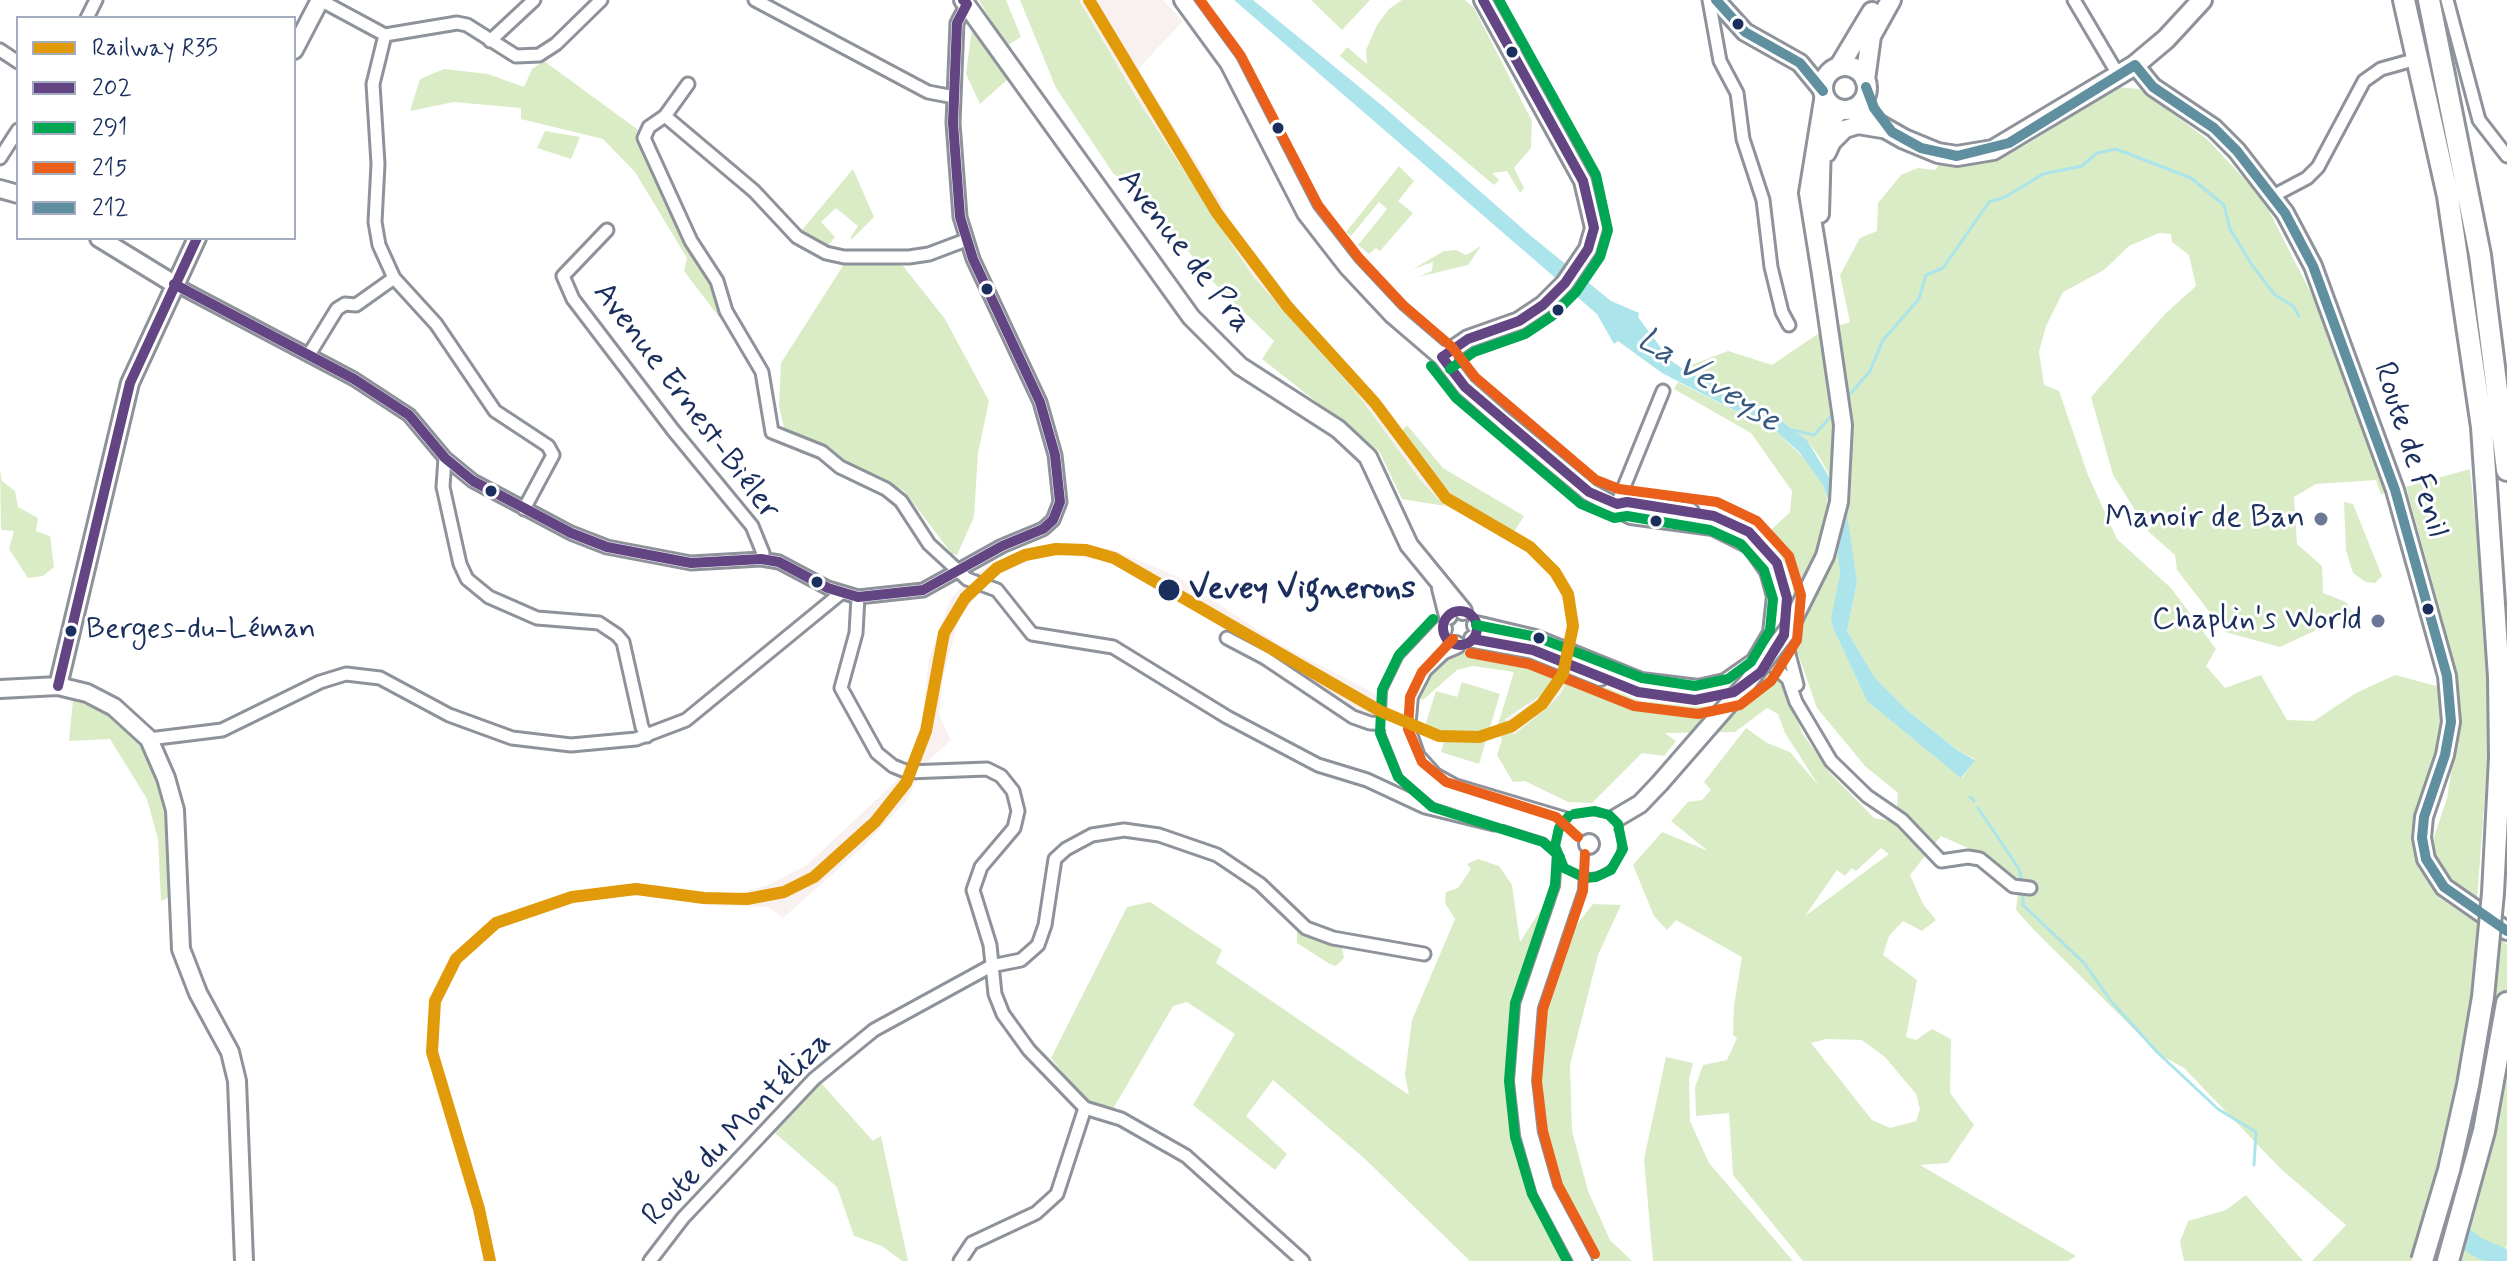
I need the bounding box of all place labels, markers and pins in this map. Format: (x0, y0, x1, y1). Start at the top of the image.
unlabelled marker (1730, 16, 1746, 32)
unlabelled marker (1504, 44, 1520, 60)
unlabelled marker (1270, 120, 1286, 136)
unlabelled marker (979, 281, 995, 297)
unlabelled marker (1550, 302, 1566, 318)
unlabelled marker (483, 483, 499, 499)
place label: Manoir de Ban (2105, 500, 2305, 538)
marker: Manoir de Ban (2312, 510, 2330, 528)
unlabelled marker (1648, 513, 1664, 529)
place label: Vevey Vignerons (1189, 571, 1415, 609)
unlabelled marker (809, 574, 825, 590)
marker: Vevey Vignerons (1156, 577, 1182, 603)
unlabelled marker (2420, 601, 2436, 617)
place label: Chaplin's World (2152, 602, 2362, 640)
marker: Chaplin's World (2369, 612, 2387, 630)
place label: Berges-du-Léman (86, 613, 316, 649)
marker: Berges-du-Léman (63, 623, 79, 639)
unlabelled marker (1531, 630, 1547, 646)

